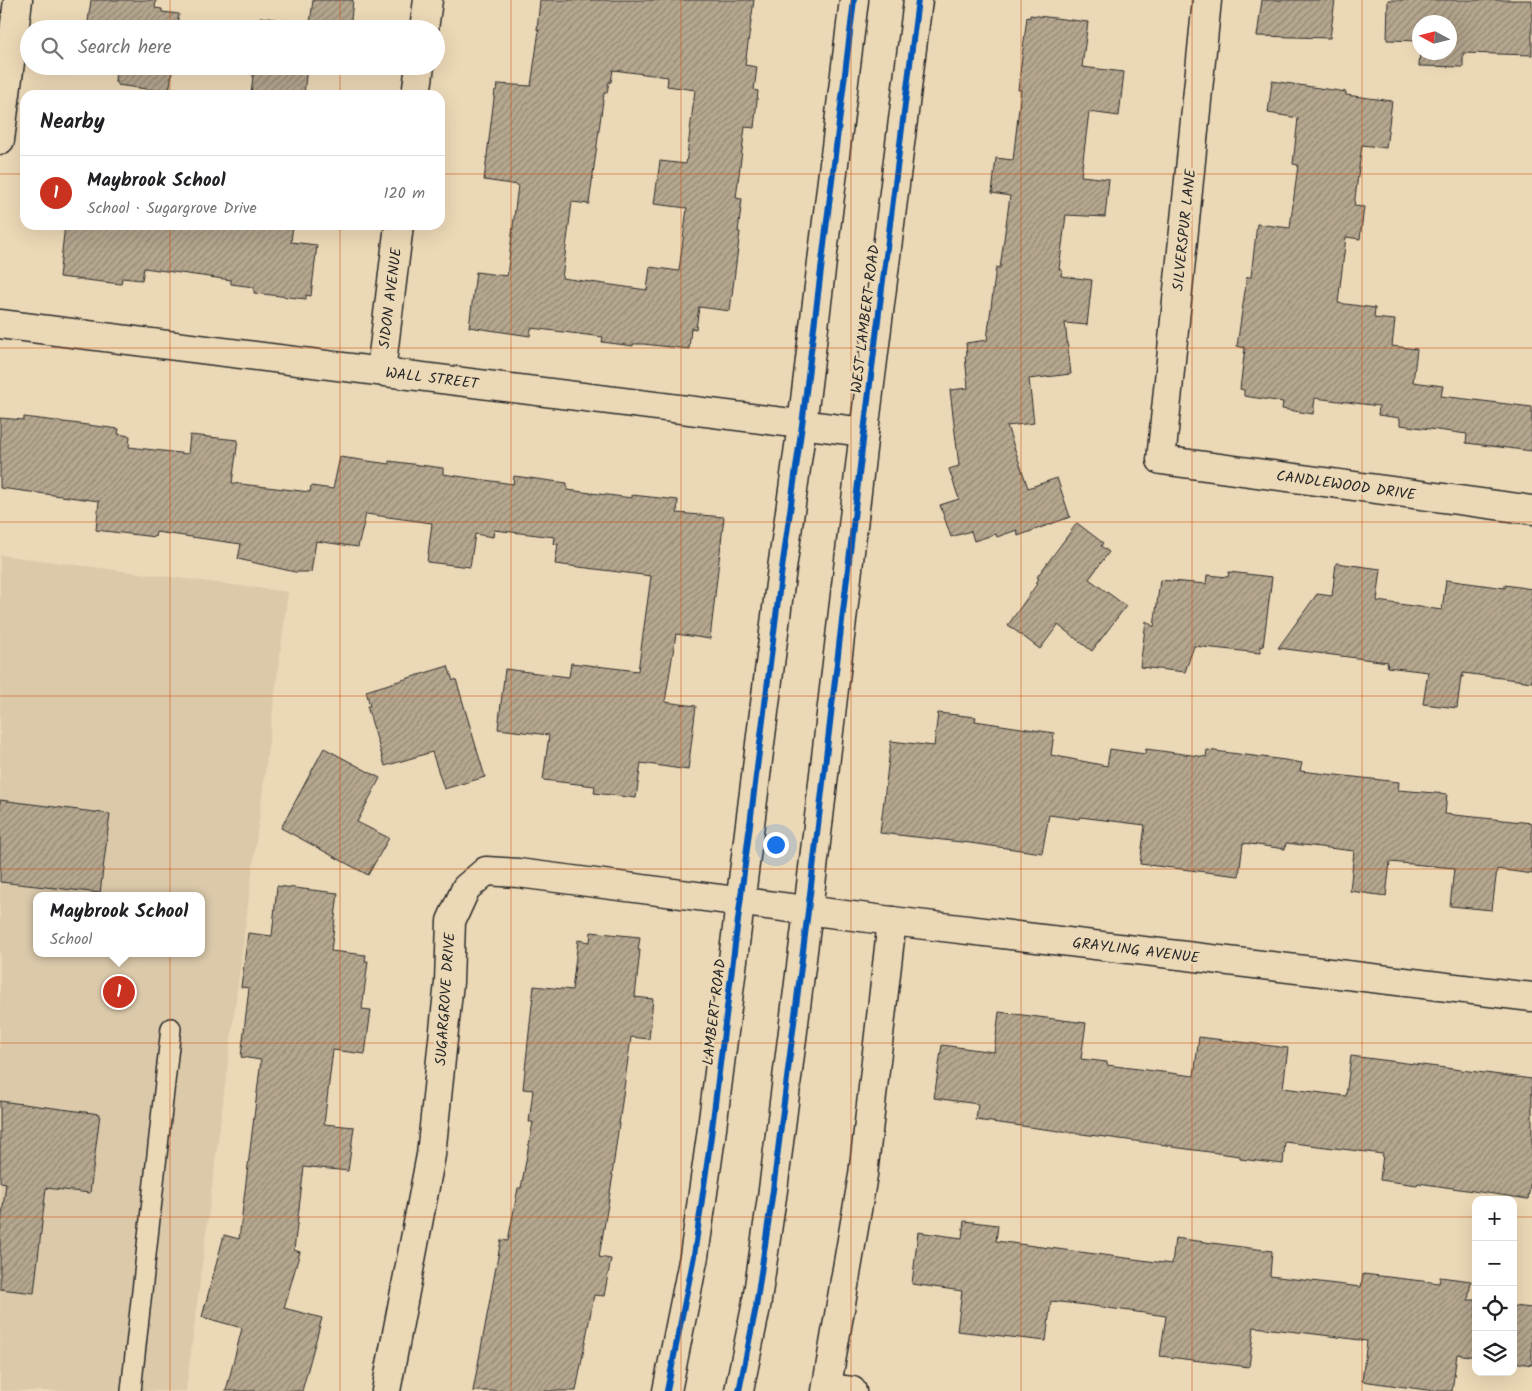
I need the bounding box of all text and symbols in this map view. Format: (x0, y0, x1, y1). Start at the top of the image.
north arrow (1412, 15, 1457, 60)
search box (20, 20, 445, 75)
text: Search here (78, 33, 172, 63)
icon: search (38, 34, 66, 62)
text: Nearby (40, 106, 105, 139)
text: Maybrook School (87, 166, 225, 196)
street label: SILVERSPUR LANE (1167, 167, 1203, 292)
text: 1 (54, 181, 58, 206)
text: 120 m (384, 181, 425, 206)
text: School · Sugargrove Drive (87, 196, 257, 221)
street label: WEST LAMBERT ROAD (845, 243, 887, 395)
street label: SIDON AVENUE (373, 245, 409, 350)
street label: WALL STREET (384, 361, 482, 397)
street label: CANDLEWOOD DRIVE (1275, 464, 1418, 508)
your location (763, 832, 789, 858)
popup (33, 892, 205, 957)
text: Maybrook School (50, 897, 188, 927)
text: School (50, 927, 92, 952)
street label: SUGARGROVE DRIVE (429, 930, 463, 1067)
street label: GRAYLING AVENUE (1071, 931, 1202, 971)
street label: LAMBERT ROAD (697, 957, 733, 1067)
pin: 1 (103, 973, 135, 1011)
map controls (1472, 1196, 1517, 1376)
button: + (1472, 1196, 1517, 1241)
button: − (1472, 1241, 1517, 1286)
button: locate (1472, 1286, 1517, 1331)
button: layers (1472, 1331, 1517, 1376)

